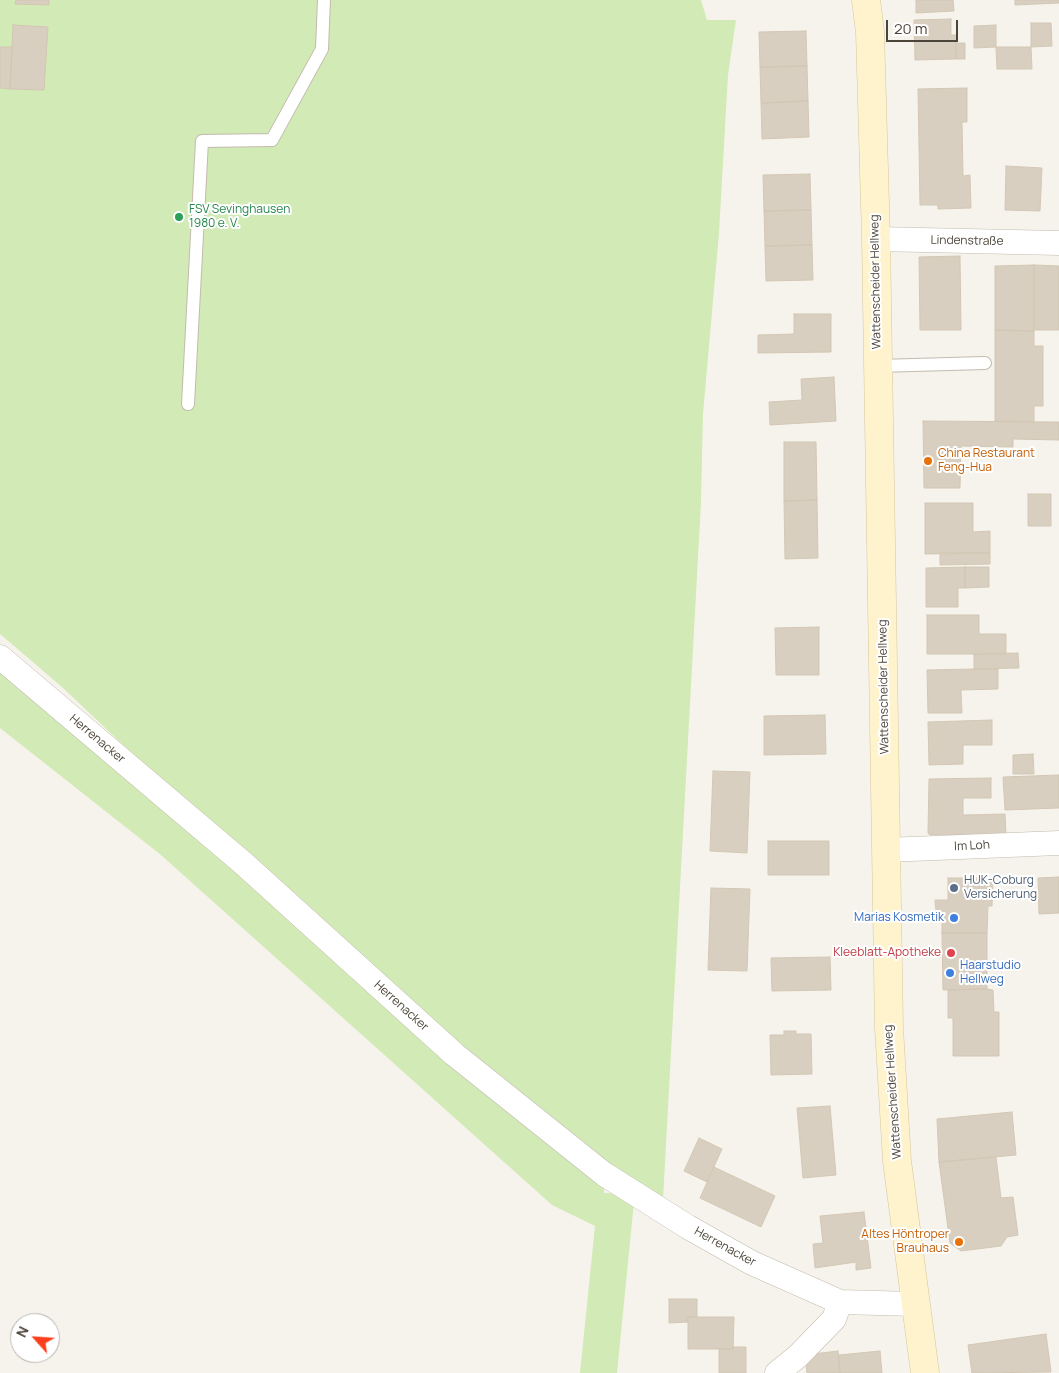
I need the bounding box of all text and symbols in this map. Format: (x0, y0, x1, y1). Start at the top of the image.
scale bar (889, 10, 962, 42)
text: 20 m (894, 18, 927, 39)
place label: FSV Sevinghausen 1980 e. V. (189, 203, 290, 231)
marker: FSV Sevinghausen 1980 e. V. (173, 211, 185, 223)
street label: Wattenscheider Hellweg (868, 214, 884, 350)
street label: Lindenstraße (930, 233, 1004, 249)
place label: China Restaurant Feng-Hua (938, 447, 1035, 475)
marker: China Restaurant Feng-Hua (922, 455, 934, 467)
street label: Wattenscheider Hellweg (876, 619, 892, 755)
street label: Herrenacker (66, 712, 128, 766)
street label: Im Loh (954, 838, 990, 854)
place label: HUK-Coburg Versicherung (964, 874, 1037, 902)
marker: HUK-Coburg Versicherung (948, 882, 960, 894)
place label: Marias Kosmetik (854, 911, 944, 925)
marker: Marias Kosmetik (948, 912, 960, 924)
place label: Kleeblatt-Apotheke (833, 946, 941, 960)
marker: Kleeblatt-Apotheke (945, 947, 957, 959)
place label: Haarstudio Hellweg (960, 959, 1021, 987)
marker: Haarstudio Hellweg (944, 967, 956, 979)
street label: Herrenacker (371, 978, 431, 1034)
street label: Wattenscheider Hellweg (881, 1024, 905, 1160)
street label: Herrenacker (692, 1224, 758, 1270)
place label: Altes Höntroper Brauhaus (861, 1228, 949, 1256)
marker: Altes Höntroper Brauhaus (953, 1236, 965, 1248)
north arrow (10, 1313, 60, 1363)
text: N (11, 1323, 33, 1340)

